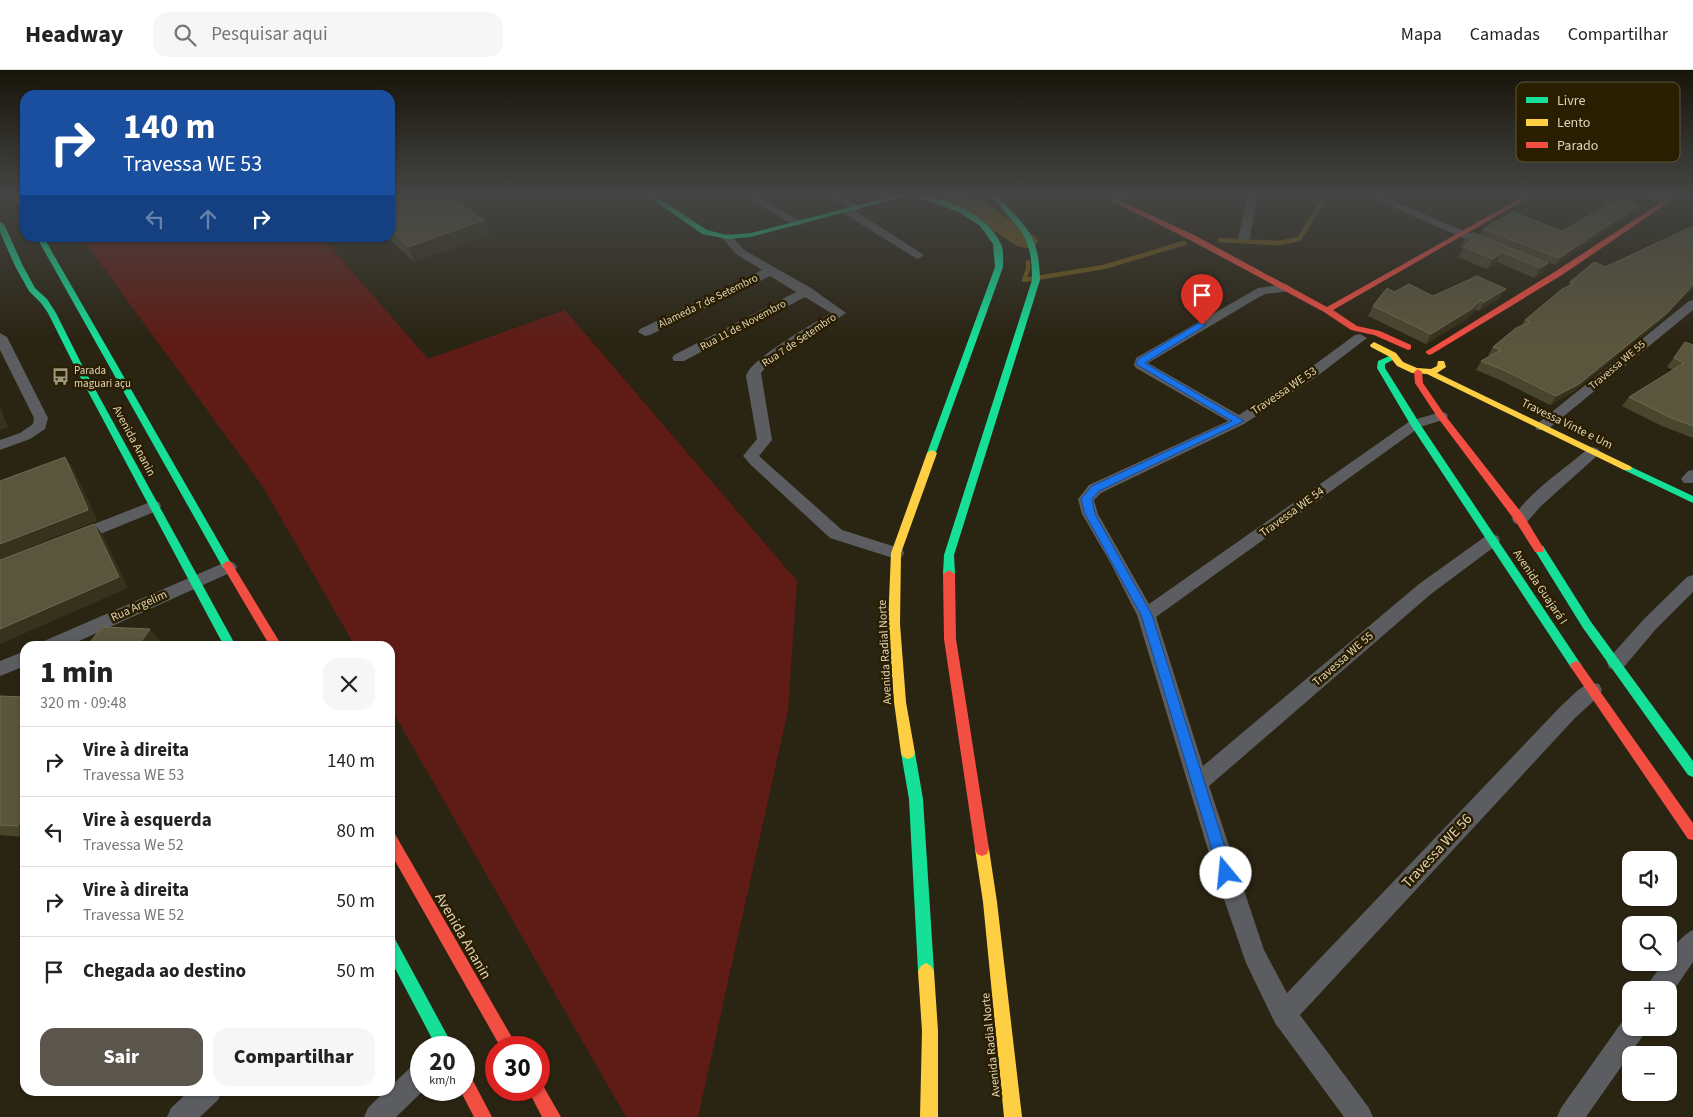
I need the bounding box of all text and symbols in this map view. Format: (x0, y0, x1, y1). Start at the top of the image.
search box (153, 12, 503, 57)
text: Headway (25, 17, 123, 52)
icon: search (171, 21, 199, 49)
text: Pesquisar aqui (211, 21, 328, 48)
text: Mapa (1401, 22, 1442, 47)
text: Camadas (1470, 22, 1540, 47)
text: Compartilhar (1568, 22, 1668, 47)
legend (1516, 82, 1680, 162)
text: Livre (1557, 91, 1586, 111)
text: 140 m (123, 102, 215, 152)
icon: right (40, 110, 105, 175)
text: Lento (1557, 113, 1590, 133)
text: Parado (1557, 136, 1598, 156)
text: Travessa WE 53 (123, 148, 262, 180)
icon: left (141, 205, 169, 233)
icon: ahead (194, 205, 222, 233)
icon: right (247, 205, 275, 233)
street label: Alameda 7 de Setembro (656, 270, 760, 332)
pin (1181, 274, 1223, 325)
icon: arrive (1188, 281, 1216, 309)
street label: Rua 11 de Novembro (697, 296, 789, 354)
street label: Rua 7 de Setembro (759, 310, 839, 370)
street label: Travessa WE 55 (1586, 337, 1648, 393)
place label: Parada maguari açu (74, 363, 131, 391)
street label: Travessa WE 53 (1248, 363, 1320, 419)
bus stop icon: Parada maguari açu (50, 366, 70, 386)
street label: Travessa Vinte e Um (1518, 394, 1616, 454)
street label: Avenida Ananin (108, 403, 160, 479)
street label: Travessa WE 54 (1256, 483, 1328, 541)
street label: Avenida Guajará I (1509, 546, 1571, 628)
street label: Rua Argelim (108, 586, 170, 626)
street label: Avenida Radial Norte (874, 599, 896, 705)
street label: Travessa WE 55 (1309, 628, 1377, 690)
text: 1 min (40, 651, 114, 694)
button: close (323, 658, 375, 710)
text: 320 m · 09:48 (40, 692, 127, 714)
text: Vire à direita (83, 737, 189, 764)
icon: right (40, 748, 68, 776)
text: 140 m (327, 748, 375, 775)
text: Travessa WE 53 (83, 764, 184, 786)
text: Vire à esquerda (83, 807, 212, 834)
street label: Travessa WE 56 (1397, 809, 1477, 893)
icon: left (40, 818, 68, 846)
text: 80 m (337, 818, 375, 845)
text: Travessa We 52 (83, 834, 184, 856)
position arrow (1199, 846, 1251, 898)
map controls (1622, 851, 1677, 1101)
button: sound (1622, 851, 1677, 906)
text: Vire à direita (83, 877, 189, 904)
icon: right (40, 888, 68, 916)
text: 50 m (337, 888, 375, 915)
street label: Avenida Ananin (430, 889, 496, 983)
text: Travessa WE 52 (83, 904, 184, 926)
button: search (1622, 916, 1677, 971)
icon: arrive (40, 958, 68, 986)
text: Chegada ao destino (83, 958, 246, 985)
text: 50 m (337, 958, 375, 985)
button: + (1622, 981, 1677, 1036)
street label: Avenida Radial Norte (977, 992, 1005, 1098)
button: Sair (40, 1028, 203, 1086)
button: Compartilhar (213, 1028, 375, 1086)
speed limit sign: 30 (485, 1036, 550, 1101)
text: 20 (429, 1044, 456, 1080)
button: − (1622, 1046, 1677, 1101)
text: km/h (429, 1072, 456, 1089)

